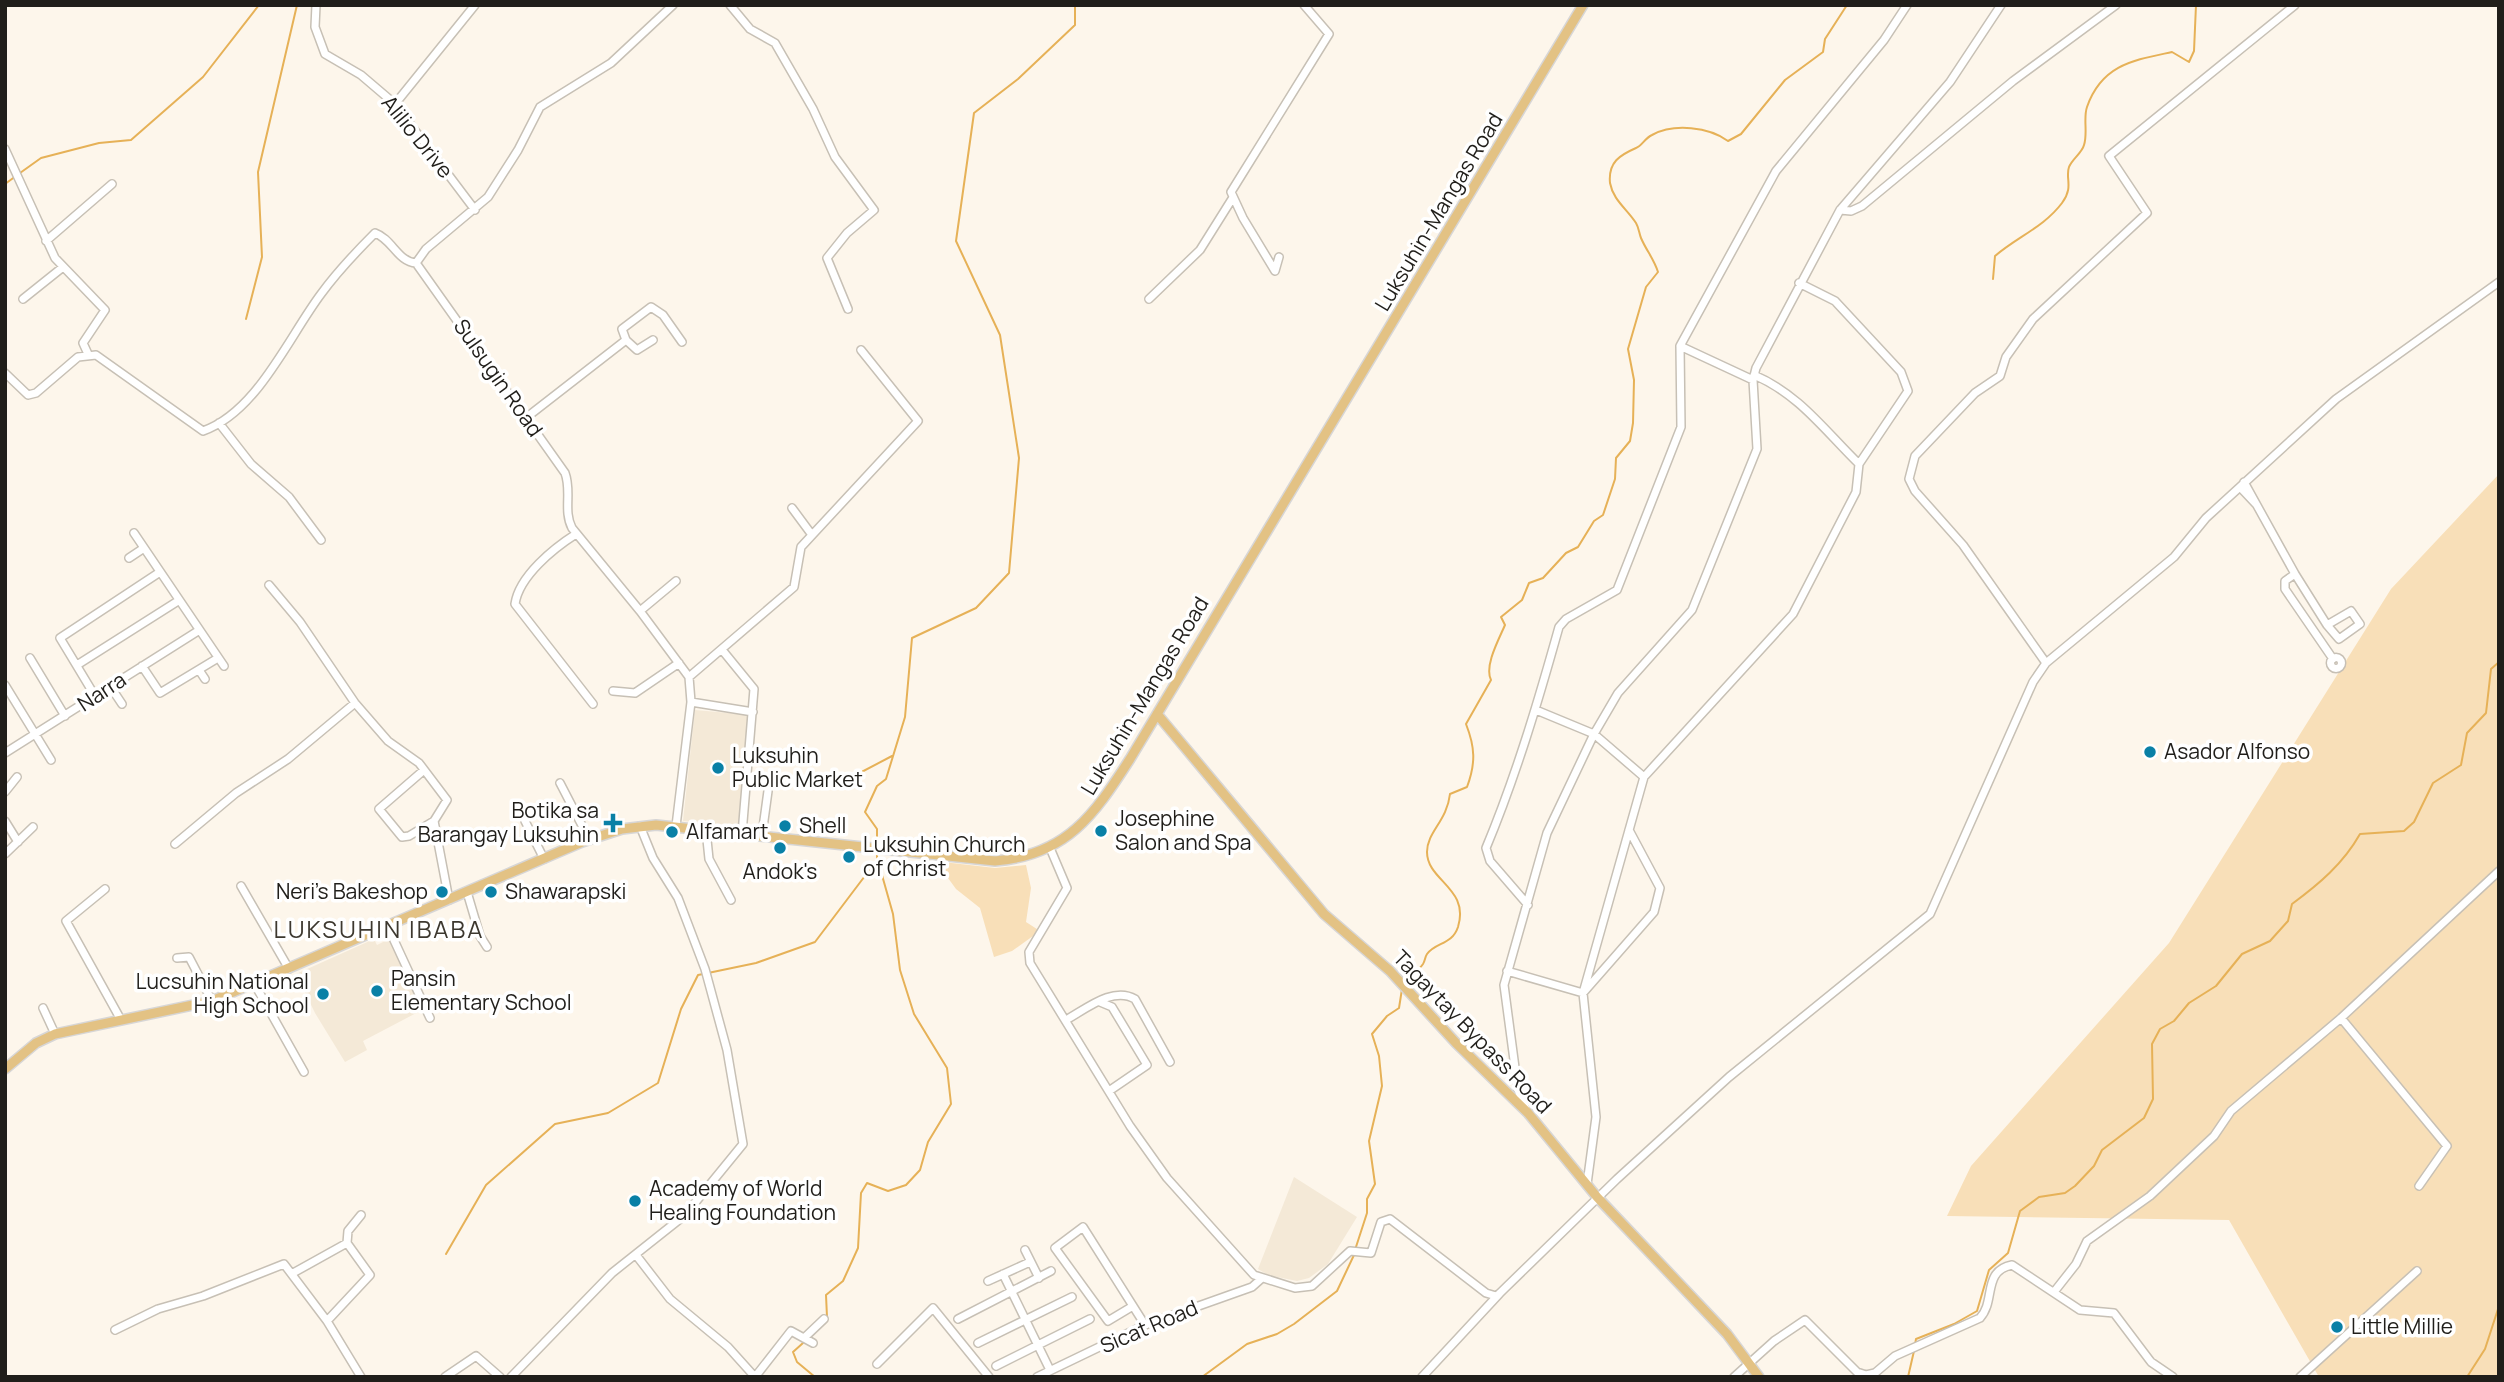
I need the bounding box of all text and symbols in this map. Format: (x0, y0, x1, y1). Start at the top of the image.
street label: Alilio Drive (376, 89, 460, 184)
street label: Luksuhin-Mangas Road (1368, 107, 1508, 316)
street label: Sulsugin Road (448, 313, 550, 442)
street label: Luksuhin-Mangas Road (1074, 591, 1214, 800)
street label: Narra (72, 665, 131, 717)
place label: Asador Alfonso (2164, 737, 2310, 765)
place label: Luksuhin Public Market (732, 741, 863, 793)
marker: Asador Alfonso (2142, 744, 2158, 760)
marker: Luksuhin Public Market (710, 760, 726, 776)
place label: Botika sa Barangay Luksuhin (418, 796, 599, 848)
place label: Josephine Salon and Spa (1115, 804, 1251, 856)
place label: Shell (799, 811, 847, 839)
marker: Botika sa Barangay Luksuhin (605, 815, 621, 831)
place label: Alfamart (686, 817, 768, 845)
marker: Shell (777, 818, 793, 834)
marker: Josephine Salon and Spa (1093, 823, 1109, 839)
marker: Alfamart (664, 824, 680, 840)
place label: Luksuhin Church of Christ (863, 830, 1025, 882)
marker: Andok's (772, 840, 788, 856)
marker: Luksuhin Church of Christ (841, 849, 857, 865)
place label: Andok's (743, 857, 817, 885)
place label: Neri's Bakeshop (276, 877, 428, 905)
place label: Shawarapski (505, 877, 626, 905)
marker: Neri's Bakeshop (434, 884, 450, 900)
marker: Shawarapski (483, 884, 499, 900)
district label: LUKSUHIN IBABA (274, 912, 484, 945)
street label: Tagaytay Bypass Road (1387, 944, 1558, 1119)
place label: Pansin Elementary School (391, 964, 572, 1016)
place label: Lucsuhin National High School (136, 967, 309, 1019)
marker: Pansin Elementary School (369, 983, 385, 999)
marker: Lucsuhin National High School (315, 986, 331, 1002)
place label: Academy of World Healing Foundation (649, 1174, 836, 1226)
marker: Academy of World Healing Foundation (627, 1193, 643, 1209)
street label: Sicat Road (1096, 1293, 1202, 1359)
place label: Little Millie (2351, 1312, 2453, 1340)
marker: Little Millie (2329, 1319, 2345, 1335)

